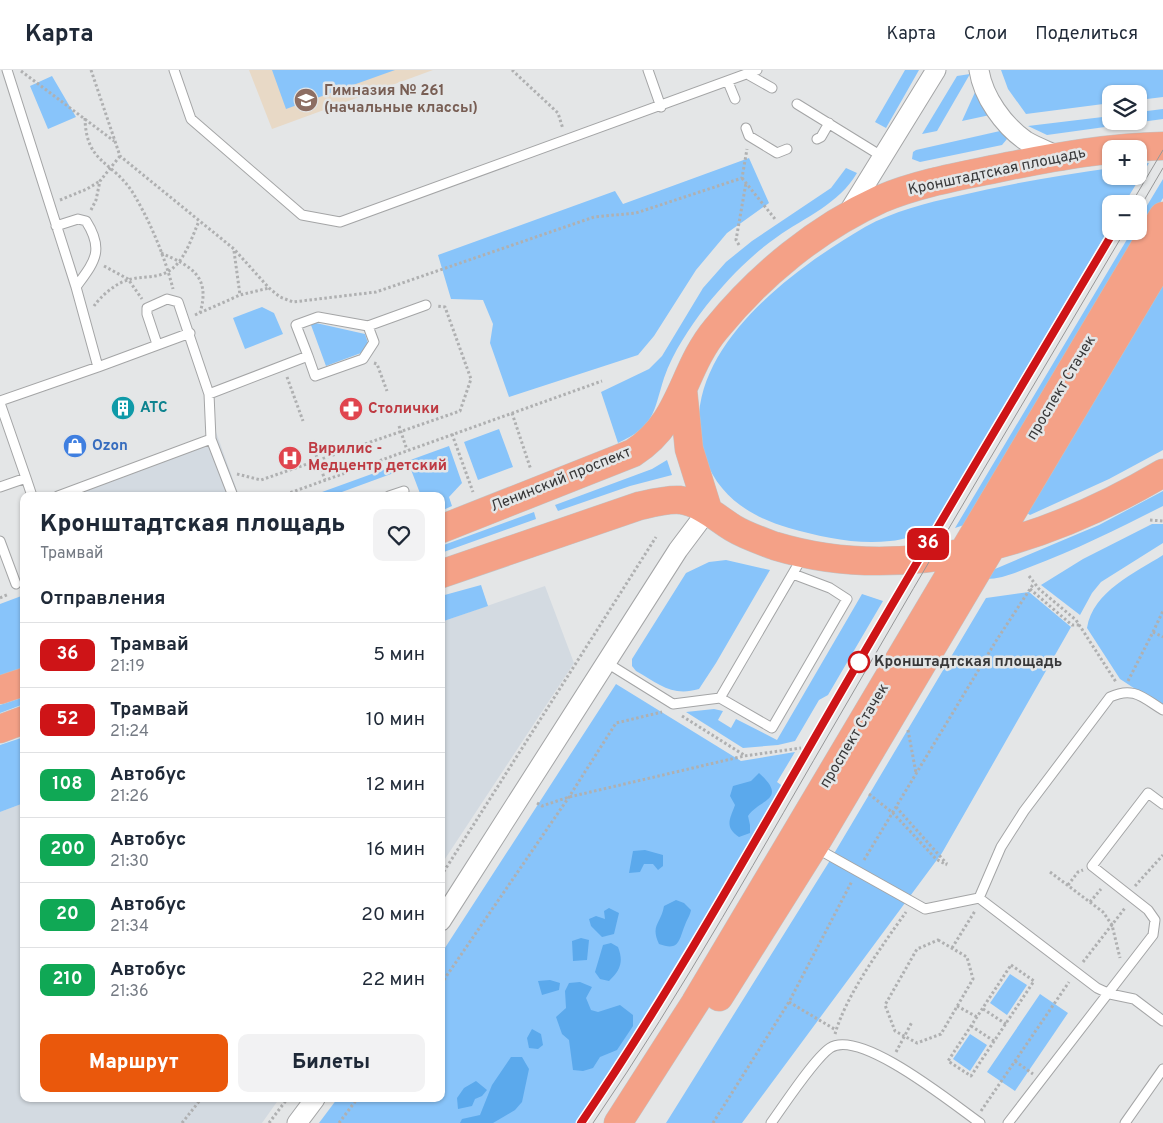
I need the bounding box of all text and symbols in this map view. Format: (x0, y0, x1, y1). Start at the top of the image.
text: Карта (25, 20, 94, 50)
text: Карта (886, 23, 936, 46)
text: Слои (964, 23, 1007, 46)
text: Поделиться (1035, 23, 1138, 46)
place label: Гимназия № 261 (начальные классы) (324, 82, 478, 118)
map controls (1102, 85, 1147, 240)
button: layers (1102, 85, 1147, 130)
school or university icon: Гимназия № 261 (начальные классы) (293, 87, 319, 113)
button: + (1102, 140, 1147, 185)
street label: Кронштадтская площадь (906, 144, 1088, 200)
button: − (1102, 195, 1147, 240)
street label: проспект Стачек (1023, 332, 1101, 444)
building icon: АТС (110, 395, 136, 421)
pharmacy icon: Столички (338, 396, 364, 422)
place label: АТС (140, 399, 167, 418)
place label: Столички (368, 400, 439, 419)
shop icon: Ozon (62, 433, 88, 459)
place label: Ozon (92, 437, 128, 456)
place label: Вирилис - Медцентр детский (308, 440, 447, 476)
street label: Ленинский проспект (488, 443, 634, 517)
hospital icon: Вирилис - Медцентр детский (277, 445, 303, 471)
button: heart (373, 509, 425, 561)
text: Кронштадтская площадь (40, 510, 345, 540)
line badge: 36 (906, 528, 950, 560)
text: 36 (917, 532, 939, 555)
text: Трамвай (40, 544, 103, 564)
text: Отправления (40, 587, 166, 611)
text: Трамвай (110, 633, 189, 657)
text: 36 (57, 643, 78, 666)
text: 5 мин (373, 643, 425, 667)
marker: Кронштадтская площадь (848, 651, 870, 673)
place label: Кронштадтская площадь (874, 653, 1062, 672)
text: 21:19 (110, 657, 145, 677)
street label: проспект Стачек (816, 680, 894, 792)
text: Трамвай (110, 698, 189, 722)
text: 52 (56, 708, 79, 731)
text: 10 мин (366, 708, 425, 732)
text: 21:24 (110, 722, 149, 742)
text: Автобус (110, 763, 186, 787)
text: 108 (52, 773, 83, 796)
text: 12 мин (366, 773, 425, 797)
text: 21:26 (110, 787, 149, 807)
text: Автобус (110, 828, 186, 852)
text: 200 (50, 838, 85, 861)
text: 16 мин (367, 838, 425, 862)
text: 21:30 (110, 852, 149, 872)
text: Автобус (110, 893, 186, 917)
text: 20 (56, 903, 79, 926)
text: 20 мин (361, 903, 425, 927)
text: 21:34 (110, 917, 149, 937)
text: Автобус (110, 958, 186, 982)
text: 210 (52, 968, 83, 991)
text: 22 мин (362, 968, 425, 992)
text: 21:36 (110, 982, 149, 1002)
button: Маршрут (40, 1034, 228, 1092)
button: Билеты (238, 1034, 425, 1092)

